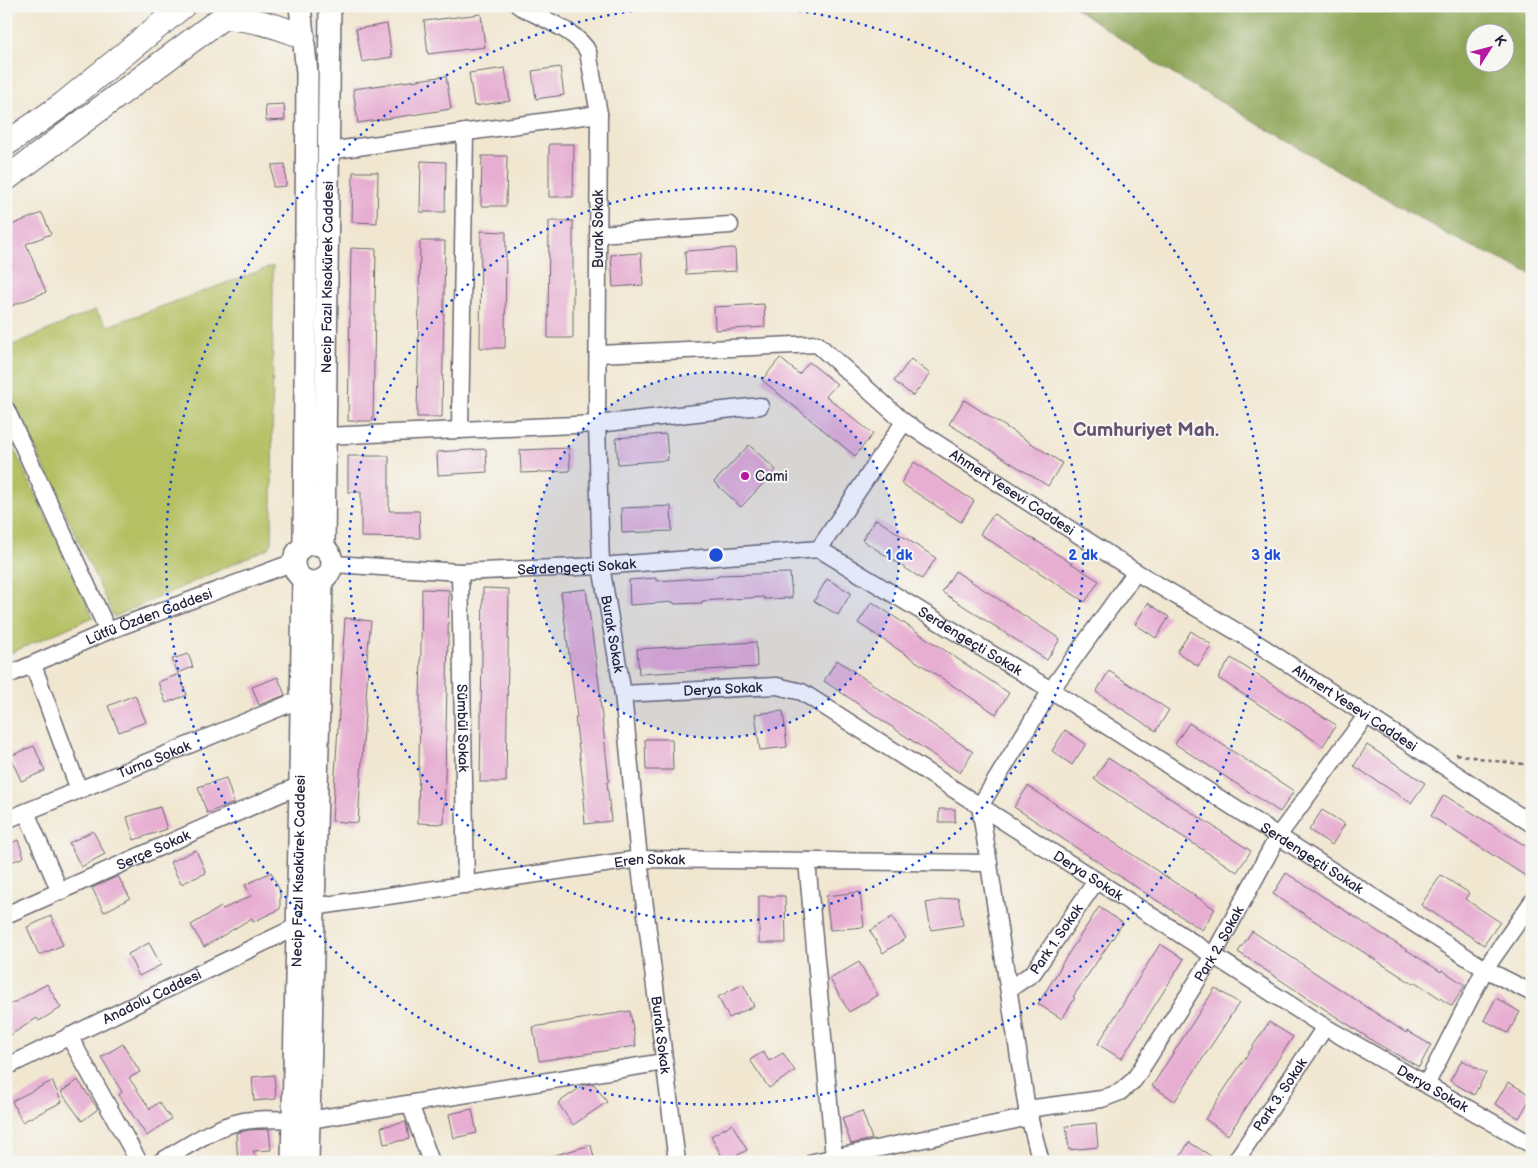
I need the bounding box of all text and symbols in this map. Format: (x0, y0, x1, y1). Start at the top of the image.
north arrow (1466, 22, 1516, 72)
text: K (1490, 32, 1510, 50)
street label: Necip Fazıl Kısakürek Caddesi (317, 181, 337, 373)
street label: Burak Sokak (590, 190, 607, 268)
district label: Cumhuriyet Mah. (1073, 419, 1219, 442)
street label: Ahmert Yesevi Caddesi (947, 445, 1078, 539)
place label: Cami (755, 468, 788, 485)
marker: Cami (739, 470, 751, 482)
centre of rings (707, 546, 725, 564)
text: 1 dk (886, 546, 913, 565)
text: 2 dk (1068, 546, 1098, 565)
text: 3 dk (1251, 546, 1281, 565)
street label: Serdengeçti Sokak (517, 555, 637, 578)
street label: Lütfü Özden Caddesi (83, 585, 215, 648)
street label: Burak Sokak (598, 594, 628, 674)
street label: Serdengeçti Sokak (915, 603, 1025, 679)
street label: Ahmert Yesevi Caddesi (1290, 661, 1420, 755)
street label: Derya Sokak (683, 678, 763, 699)
street label: Sümbül Sokak (454, 684, 472, 772)
street label: Turna Sokak (115, 737, 193, 782)
street label: Necip Fazıl Kısakürek Caddesi (288, 775, 309, 967)
street label: Serdengeçti Sokak (1258, 819, 1367, 897)
street label: Serçe Sokak (114, 826, 193, 874)
street label: Derya Sokak (1050, 847, 1126, 904)
street label: Eren Sokak (613, 850, 686, 871)
street label: Park 1. Sokak (1026, 901, 1086, 977)
street label: Park 2. Sokak (1190, 903, 1247, 985)
street label: Anadolu Caddesi (100, 966, 204, 1028)
street label: Burak Sokak (648, 995, 674, 1075)
street label: Park 3. Sokak (1249, 1055, 1311, 1135)
street label: Derya Sokak (1394, 1061, 1472, 1116)

